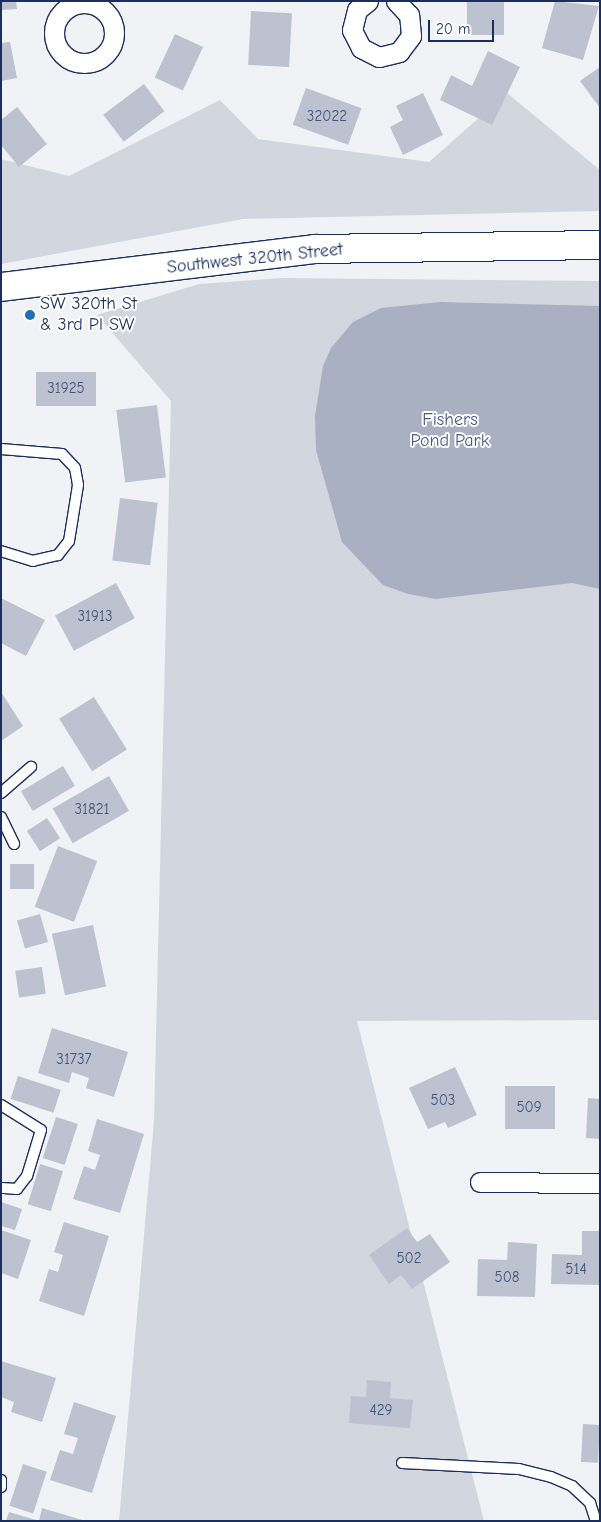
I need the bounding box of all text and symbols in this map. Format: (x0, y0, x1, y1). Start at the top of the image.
scale bar (431, 10, 497, 42)
text: 20 m (436, 20, 470, 38)
house number: 32022 (307, 108, 347, 126)
street label: Southwest 320th Street (166, 239, 344, 279)
place label: SW 320th St & 3rd Pl SW (40, 294, 137, 336)
marker: SW 320th St & 3rd Pl SW (24, 309, 36, 321)
house number: 31925 (47, 380, 85, 398)
park label: Fishers Pond Park (411, 410, 489, 452)
house number: 31913 (77, 608, 113, 626)
house number: 31821 (74, 801, 110, 819)
house number: 31737 (56, 1051, 92, 1069)
house number: 503 (431, 1092, 455, 1110)
house number: 509 (516, 1099, 542, 1117)
house number: 502 (396, 1250, 422, 1268)
house number: 514 (565, 1261, 587, 1279)
house number: 508 (495, 1269, 519, 1287)
house number: 429 (369, 1402, 393, 1420)

